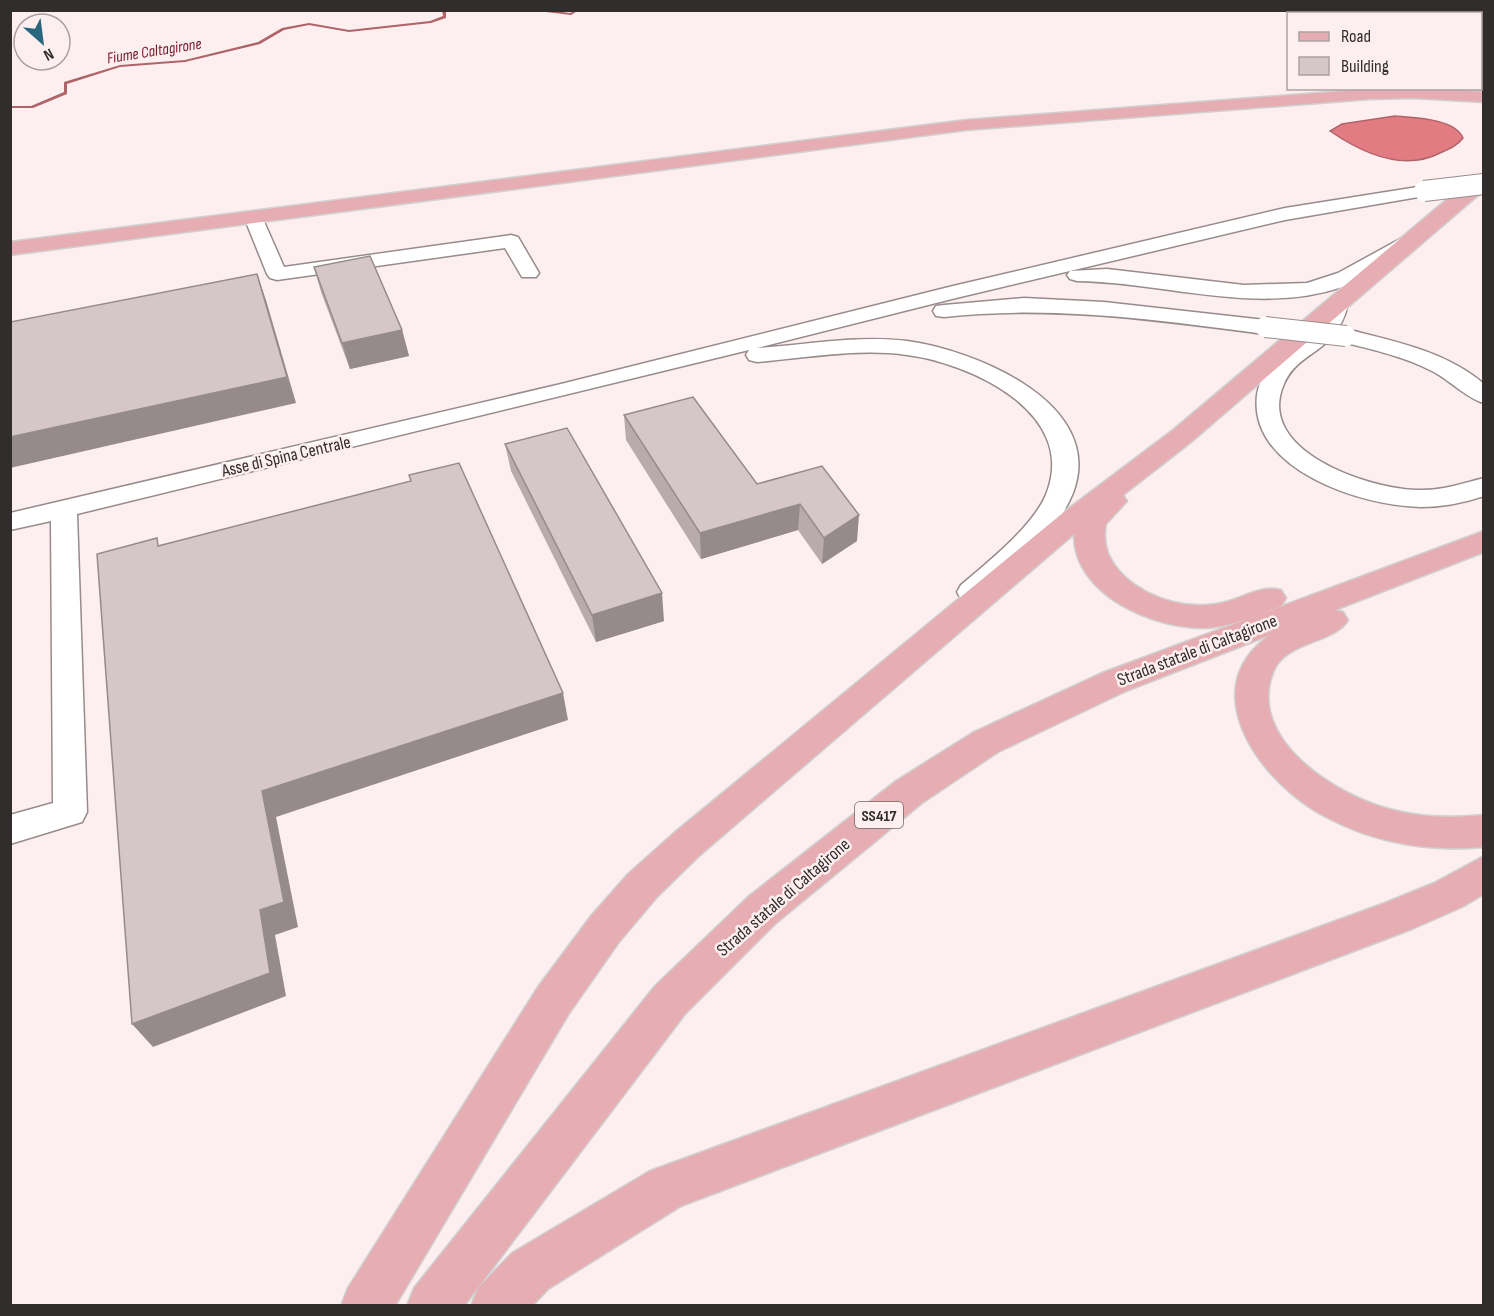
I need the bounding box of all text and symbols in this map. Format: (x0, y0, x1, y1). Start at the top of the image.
north arrow (12, 12, 72, 72)
legend (1287, 12, 1482, 90)
text: Road (1341, 26, 1371, 47)
water label: Fiume Caltagirone (106, 35, 203, 68)
text: N (40, 44, 57, 64)
text: Building (1341, 56, 1389, 77)
street label: Asse di Spina Centrale (219, 431, 353, 482)
street label: Strada statale di Caltagirone (1114, 610, 1280, 691)
road number: SS417 (855, 802, 903, 828)
street label: Strada statale di Caltagirone (713, 834, 854, 961)

